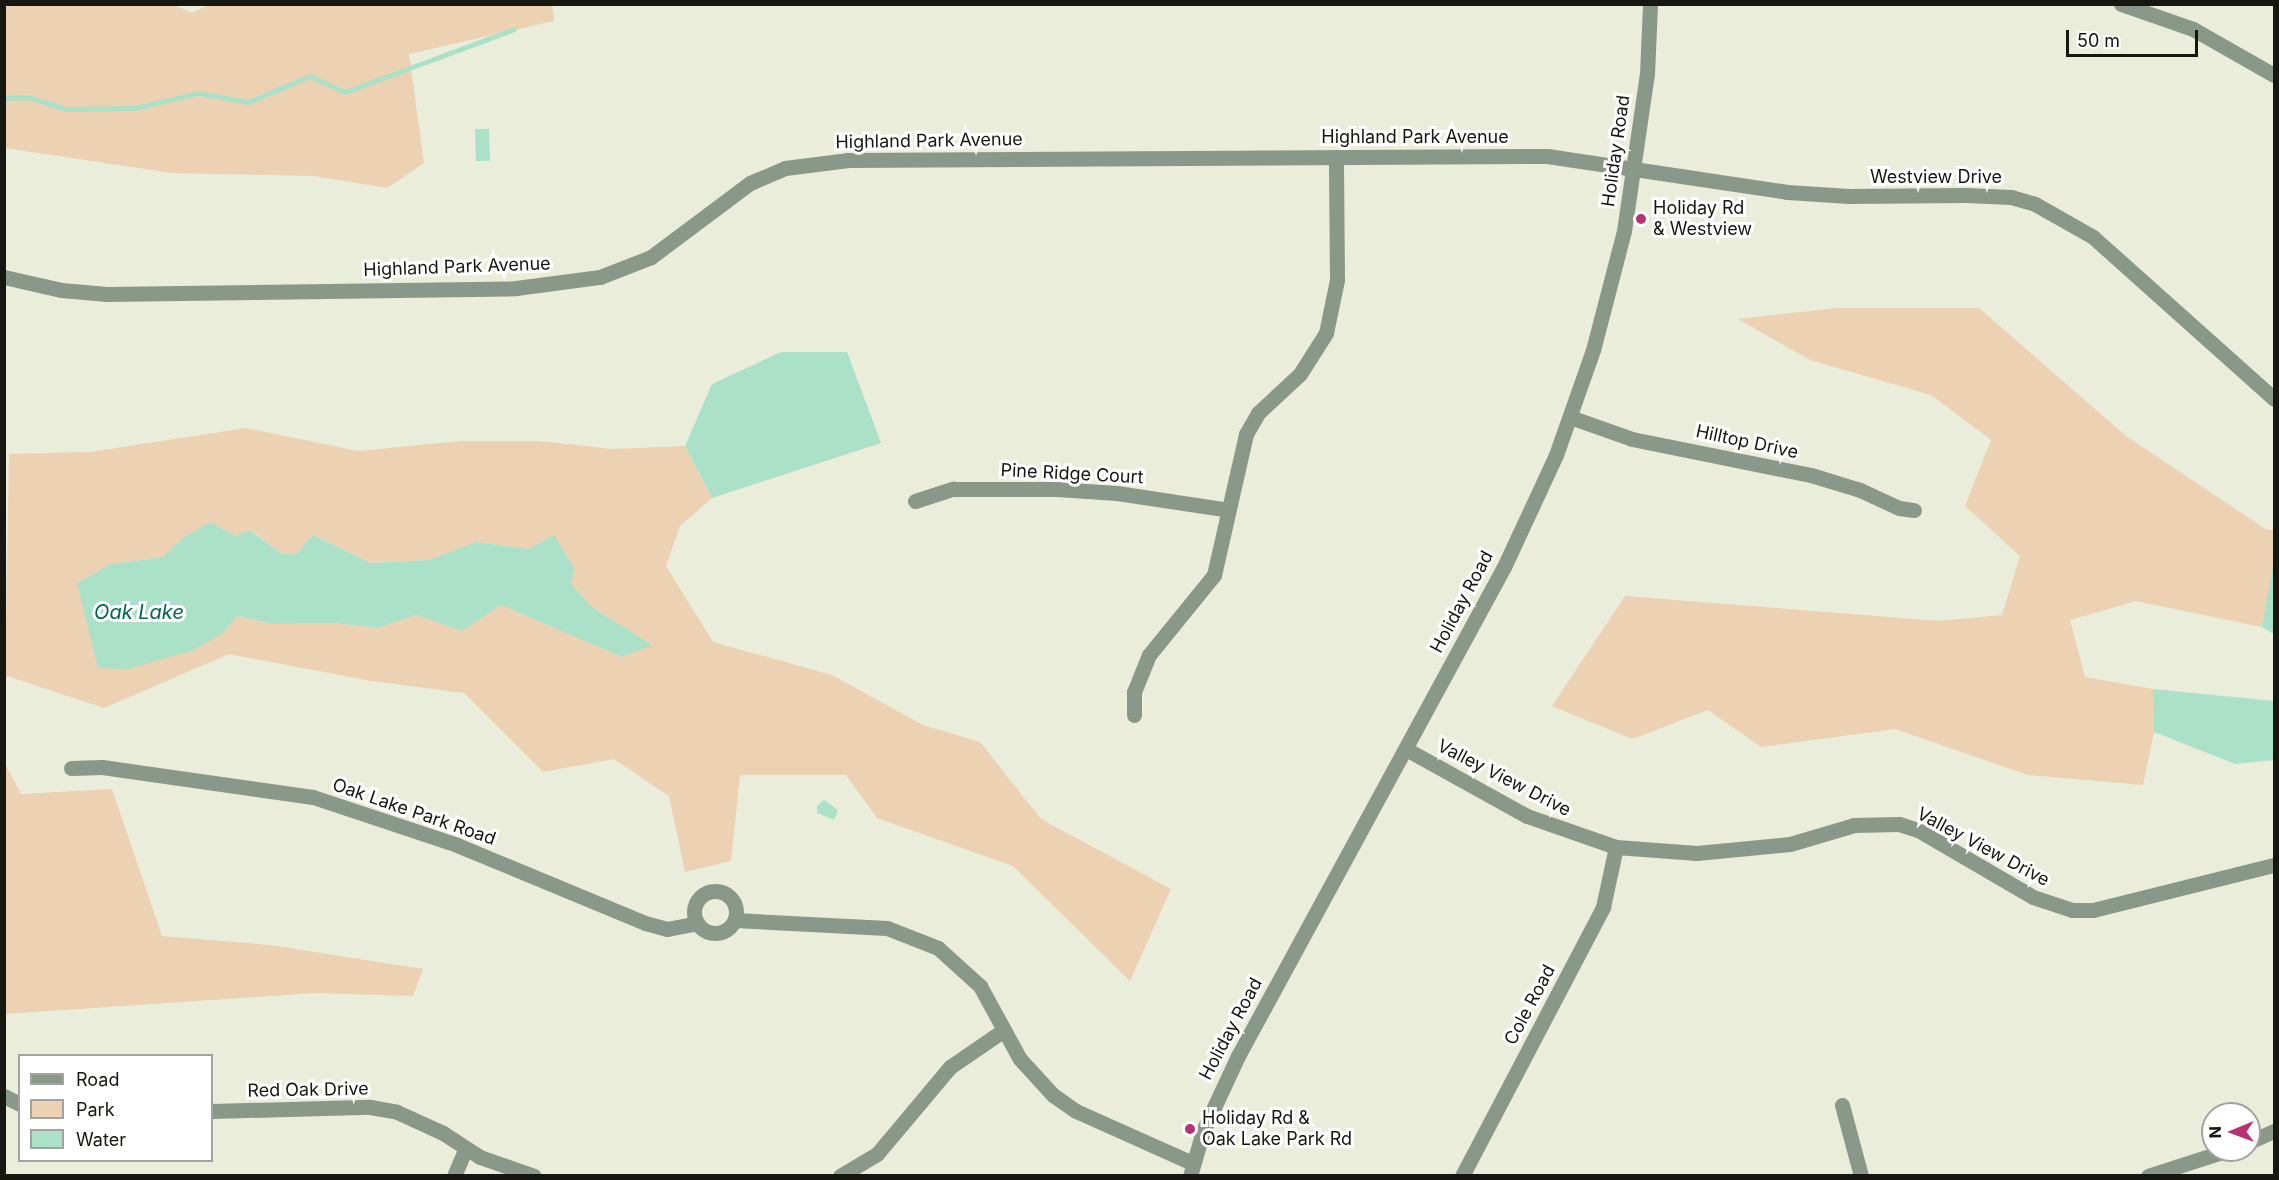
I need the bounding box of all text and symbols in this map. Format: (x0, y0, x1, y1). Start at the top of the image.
scale bar (2069, 18, 2201, 56)
text: 50 m (2077, 30, 2120, 51)
street label: Holiday Road (1597, 94, 1635, 208)
street label: Highland Park Avenue (1321, 126, 1509, 148)
street label: Highland Park Avenue (835, 129, 1023, 153)
street label: Westview Drive (1870, 166, 2002, 188)
place label: Holiday Rd & Westview (1653, 198, 1752, 240)
marker: Holiday Rd & Westview (1634, 212, 1648, 226)
street label: Highland Park Avenue (363, 253, 551, 281)
street label: Hilltop Drive (1694, 421, 1800, 463)
street label: Pine Ridge Court (1000, 459, 1144, 489)
street label: Holiday Road (1426, 547, 1498, 657)
water label: Oak Lake (94, 600, 184, 624)
street label: Valley View Drive (1434, 735, 1574, 821)
street label: Oak Lake Park Road (330, 774, 498, 850)
street label: Valley View Drive (1913, 803, 2053, 891)
street label: Cole Road (1500, 961, 1560, 1049)
street label: Holiday Road (1195, 974, 1267, 1084)
legend (18, 1054, 213, 1162)
text: Road (76, 1069, 119, 1090)
street label: Red Oak Drive (247, 1078, 369, 1102)
text: Park (76, 1099, 115, 1120)
north arrow (2201, 1102, 2261, 1162)
place label: Holiday Rd & Oak Lake Park Rd (1202, 1108, 1352, 1150)
marker: Holiday Rd & Oak Lake Park Rd (1183, 1122, 1197, 1136)
text: N (2205, 1126, 2225, 1139)
text: Water (76, 1129, 126, 1150)

